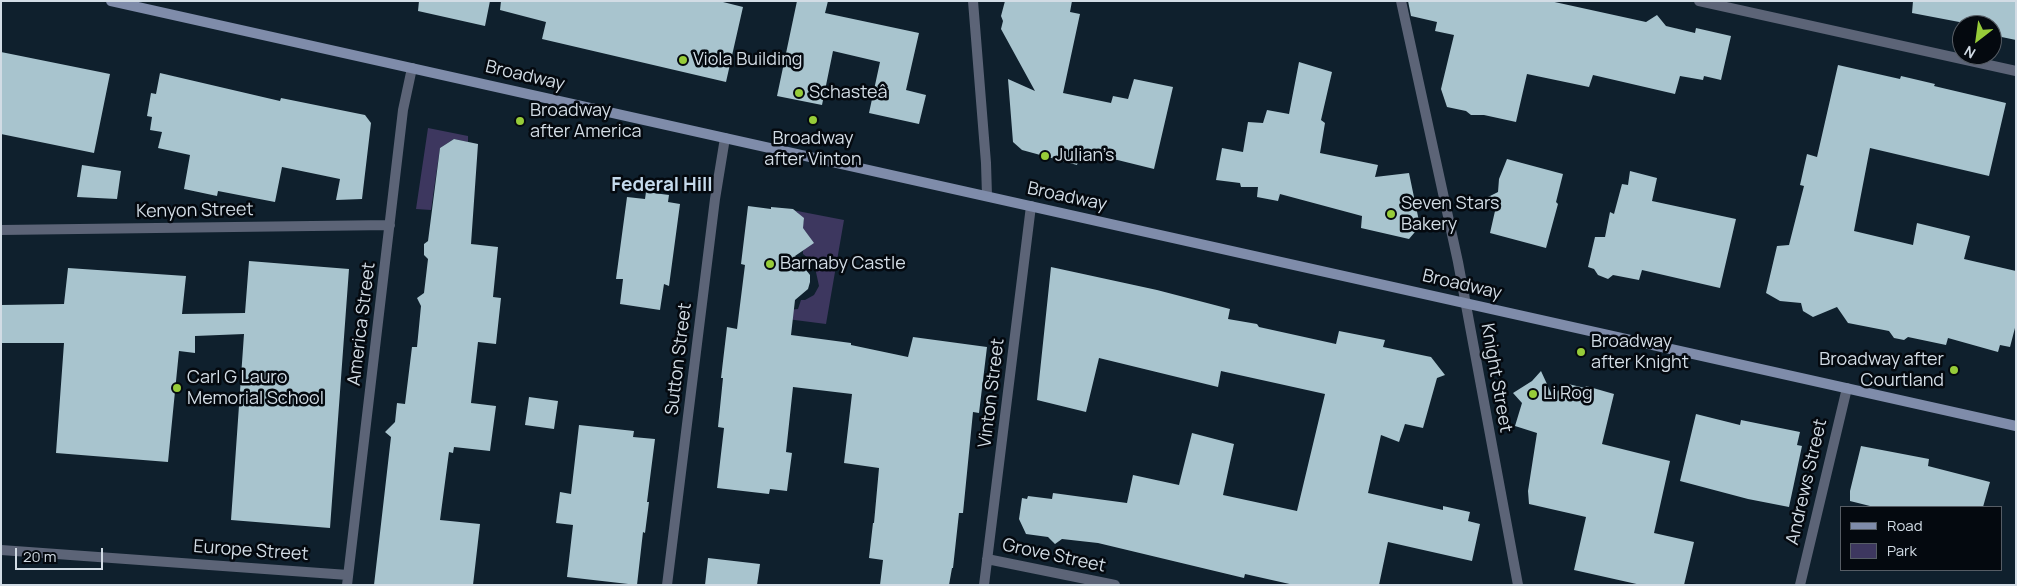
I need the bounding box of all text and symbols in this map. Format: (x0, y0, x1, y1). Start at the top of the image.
north arrow (1952, 15, 2002, 65)
text: N (1961, 42, 1979, 63)
place label: Viola Building (693, 49, 803, 71)
marker: Viola Building (677, 54, 689, 66)
street label: Broadway (483, 56, 567, 96)
place label: Schasteâ (809, 82, 887, 104)
marker: Schasteâ (793, 87, 805, 99)
place label: Broadway after America (530, 100, 642, 142)
marker: Broadway after Vinton (807, 114, 819, 126)
marker: Broadway after America (514, 115, 526, 127)
place label: Broadway after Vinton (764, 128, 862, 170)
place label: Julian’s (1055, 145, 1114, 167)
marker: Julian’s (1039, 150, 1051, 162)
district label: Federal Hill (611, 175, 713, 197)
street label: Broadway (1025, 178, 1109, 216)
place label: Seven Stars Bakery (1401, 193, 1499, 235)
street label: Kenyon Street (136, 199, 254, 223)
marker: Seven Stars Bakery (1385, 208, 1397, 220)
place label: Barnaby Castle (780, 253, 906, 275)
marker: Barnaby Castle (764, 258, 776, 270)
street label: America Street (344, 261, 380, 387)
street label: Broadway (1420, 265, 1504, 305)
street label: Sutton Street (661, 302, 697, 416)
street label: Knight Street (1476, 322, 1516, 434)
place label: Broadway after Knight (1591, 331, 1689, 374)
street label: Vinton Street (975, 337, 1009, 449)
marker: Broadway after Knight (1575, 346, 1587, 358)
place label: Broadway after Courtland (1819, 349, 1944, 392)
marker: Broadway after Courtland (1948, 364, 1960, 376)
place label: Carl G Lauro Memorial School (187, 367, 324, 409)
marker: Carl G Lauro Memorial School (171, 382, 183, 394)
place label: Li Rog (1543, 383, 1593, 405)
marker: Li Rog (1527, 388, 1539, 400)
street label: Andrews Street (1782, 417, 1832, 547)
legend (1840, 506, 2002, 571)
text: Road (1887, 515, 1923, 536)
street label: Grove Street (1000, 535, 1108, 577)
street label: Europe Street (193, 536, 309, 566)
scale bar (18, 538, 105, 570)
text: Park (1887, 540, 1917, 561)
text: 20 m (23, 546, 56, 567)

